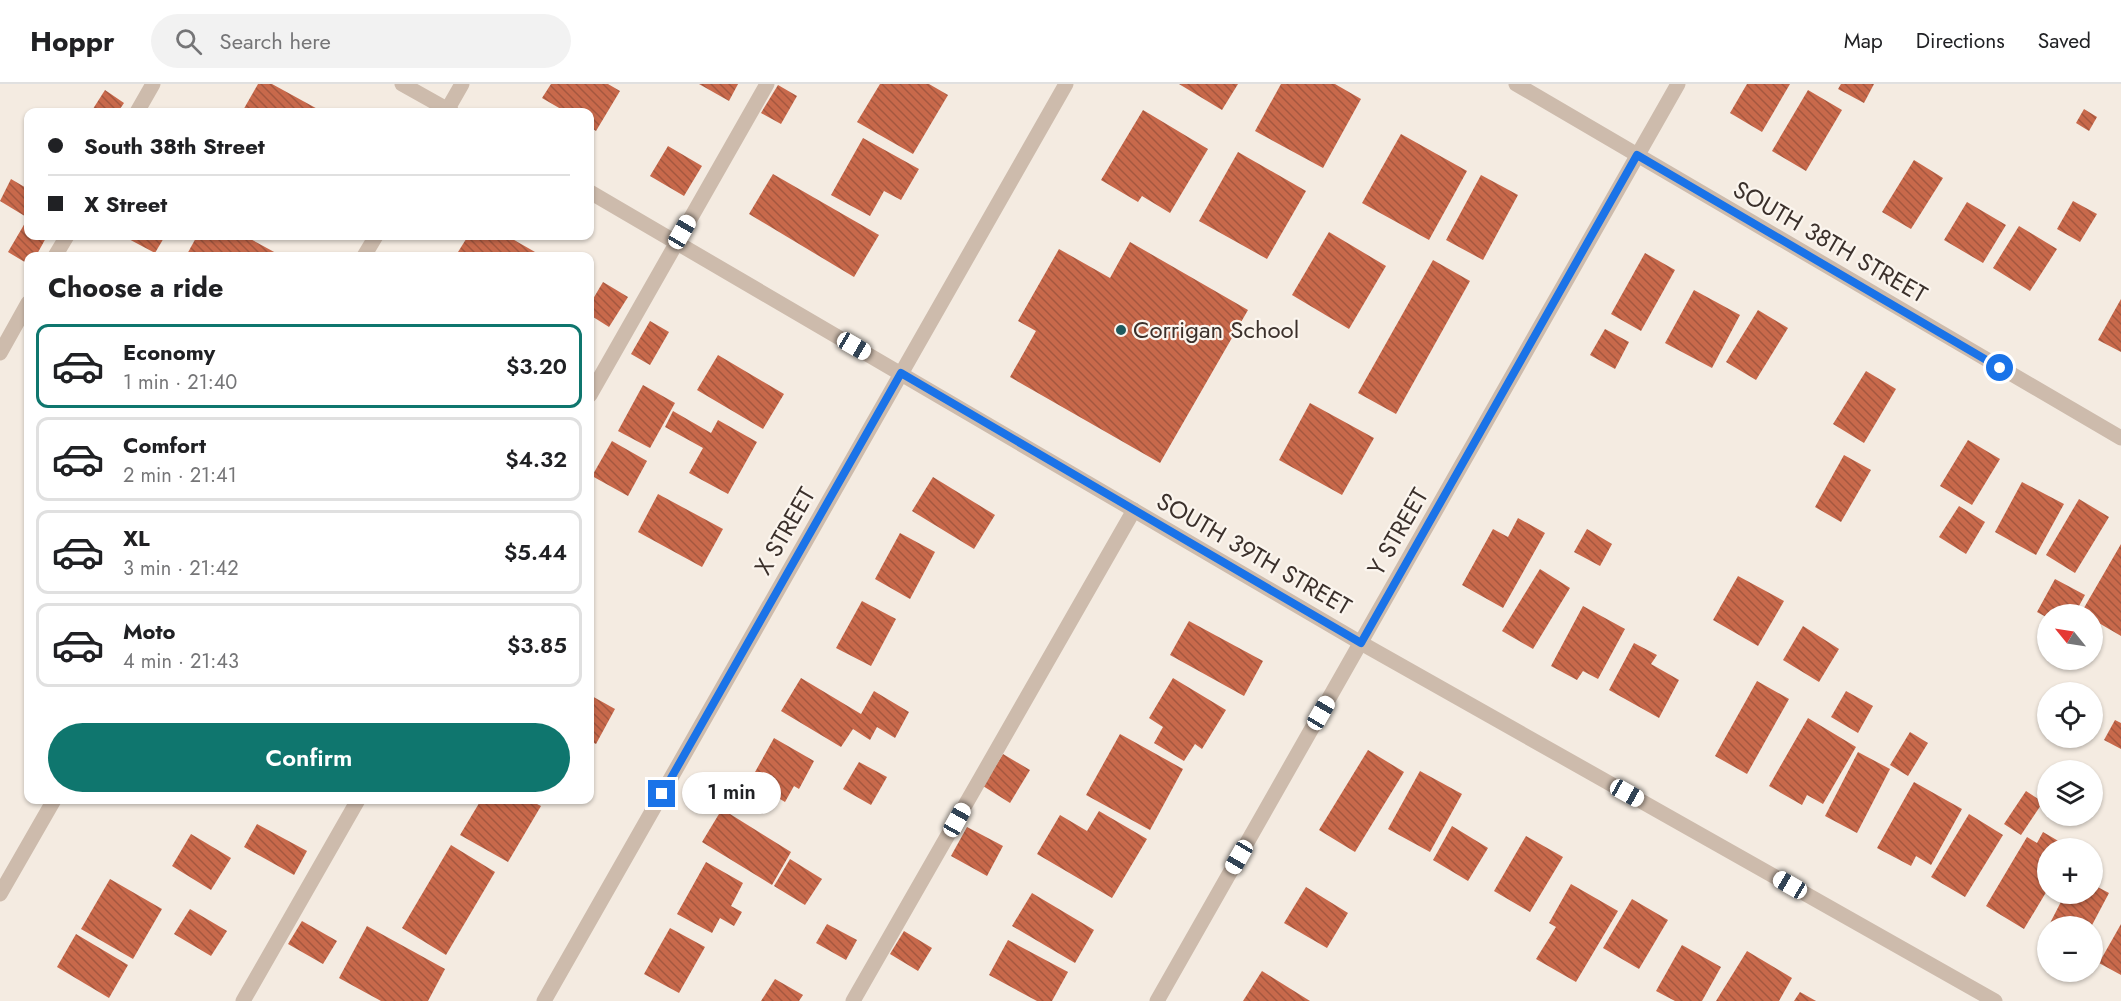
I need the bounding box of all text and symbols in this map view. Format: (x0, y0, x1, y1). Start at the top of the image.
search box (151, 14, 571, 68)
text: Hoppr (30, 21, 115, 62)
icon: search (172, 25, 205, 58)
text: Search here (220, 25, 331, 57)
text: Map (1844, 26, 1883, 56)
text: Directions (1916, 26, 2005, 56)
text: Saved (2038, 26, 2091, 56)
text: South 38th Street (84, 130, 265, 162)
street label: SOUTH 38TH STREET (1727, 172, 1934, 311)
text: X Street (84, 188, 167, 220)
car (665, 212, 699, 252)
text: Choose a ride (48, 268, 223, 307)
place label: Corrigan School (1133, 312, 1299, 347)
marker: Corrigan School (1114, 323, 1128, 337)
car (834, 329, 874, 363)
text: Economy (123, 336, 215, 368)
icon: car (51, 339, 105, 393)
text: $3.20 (506, 350, 567, 382)
route start (1986, 354, 2013, 381)
text: 1 min · 21:40 (123, 368, 237, 397)
text: Comfort (123, 429, 206, 461)
icon: car (51, 432, 105, 486)
text: $4.32 (505, 443, 567, 475)
text: 2 min · 21:41 (123, 461, 237, 490)
street label: X STREET (745, 480, 824, 581)
street label: Y STREET (1358, 481, 1437, 582)
street label: SOUTH 39TH STREET (1150, 483, 1358, 624)
text: XL (123, 522, 150, 554)
icon: car (51, 525, 105, 579)
text: $5.44 (504, 536, 567, 568)
text: 3 min · 21:42 (123, 554, 239, 583)
north arrow (2037, 604, 2103, 670)
map controls (2037, 604, 2103, 982)
text: Moto (123, 615, 176, 647)
icon: car (51, 618, 105, 672)
text: $3.85 (507, 629, 567, 661)
text: 4 min · 21:43 (123, 647, 239, 676)
button: locate (2037, 682, 2103, 748)
car (1304, 693, 1338, 733)
button: Confirm (48, 723, 570, 792)
button: layers (2037, 760, 2103, 826)
callout: 1 min (683, 773, 782, 815)
car (1607, 776, 1647, 810)
text: 1 min (707, 778, 756, 807)
route end (648, 780, 675, 807)
car (940, 800, 974, 840)
car (1222, 837, 1256, 877)
button: + (2037, 838, 2103, 904)
car (1770, 868, 1810, 902)
button: − (2037, 916, 2103, 982)

